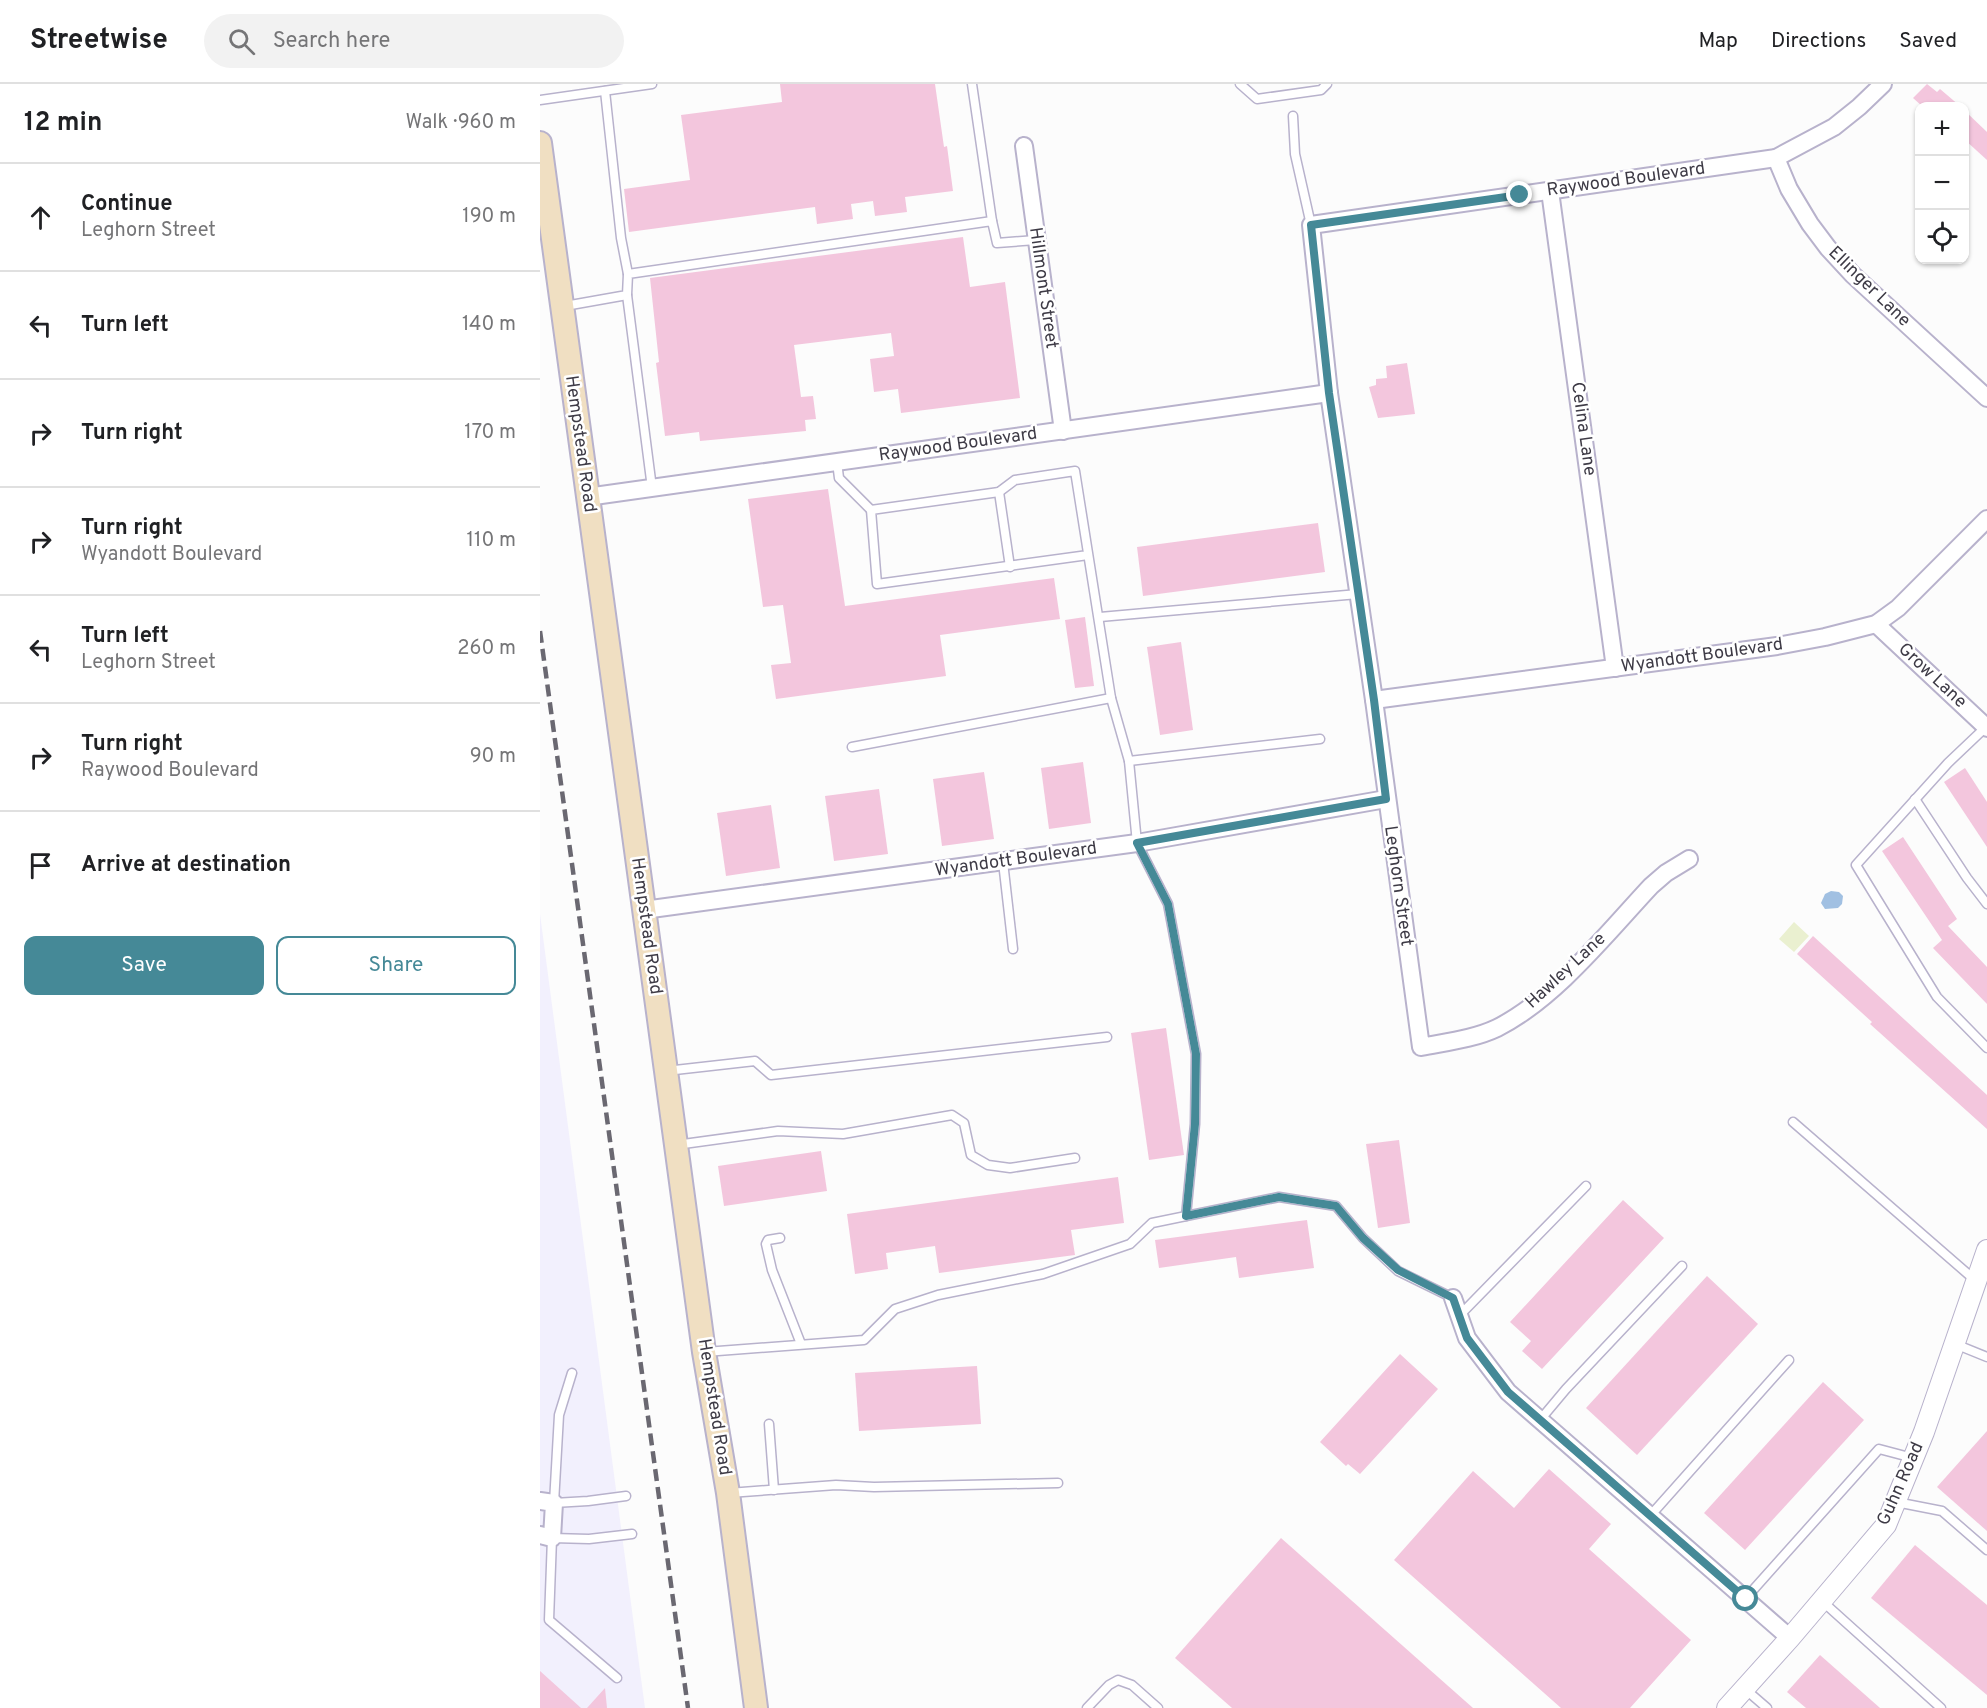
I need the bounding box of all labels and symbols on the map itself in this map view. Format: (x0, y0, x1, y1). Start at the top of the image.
street label: Raywood Boulevard (1545, 157, 1707, 203)
route end (1506, 181, 1532, 207)
street label: Hillmont Street (1023, 226, 1063, 350)
street label: Ellinger Lane (1823, 242, 1915, 332)
street label: Hempstead Road (559, 374, 601, 514)
street label: Celina Lane (1565, 381, 1601, 477)
street label: Raywood Boulevard (877, 422, 1039, 468)
street label: Wyandott Boulevard (1620, 633, 1784, 679)
street label: Grow Lane (1893, 638, 1971, 714)
street label: Leghorn Street (1378, 824, 1418, 948)
street label: Wyandott Boulevard (934, 837, 1098, 883)
street label: Hempstead Road (625, 856, 667, 996)
street label: Hawley Lane (1521, 928, 1611, 1014)
street label: Hempstead Road (692, 1337, 736, 1477)
street label: Guhn Road (1872, 1439, 1930, 1529)
route start (1732, 1585, 1758, 1611)

